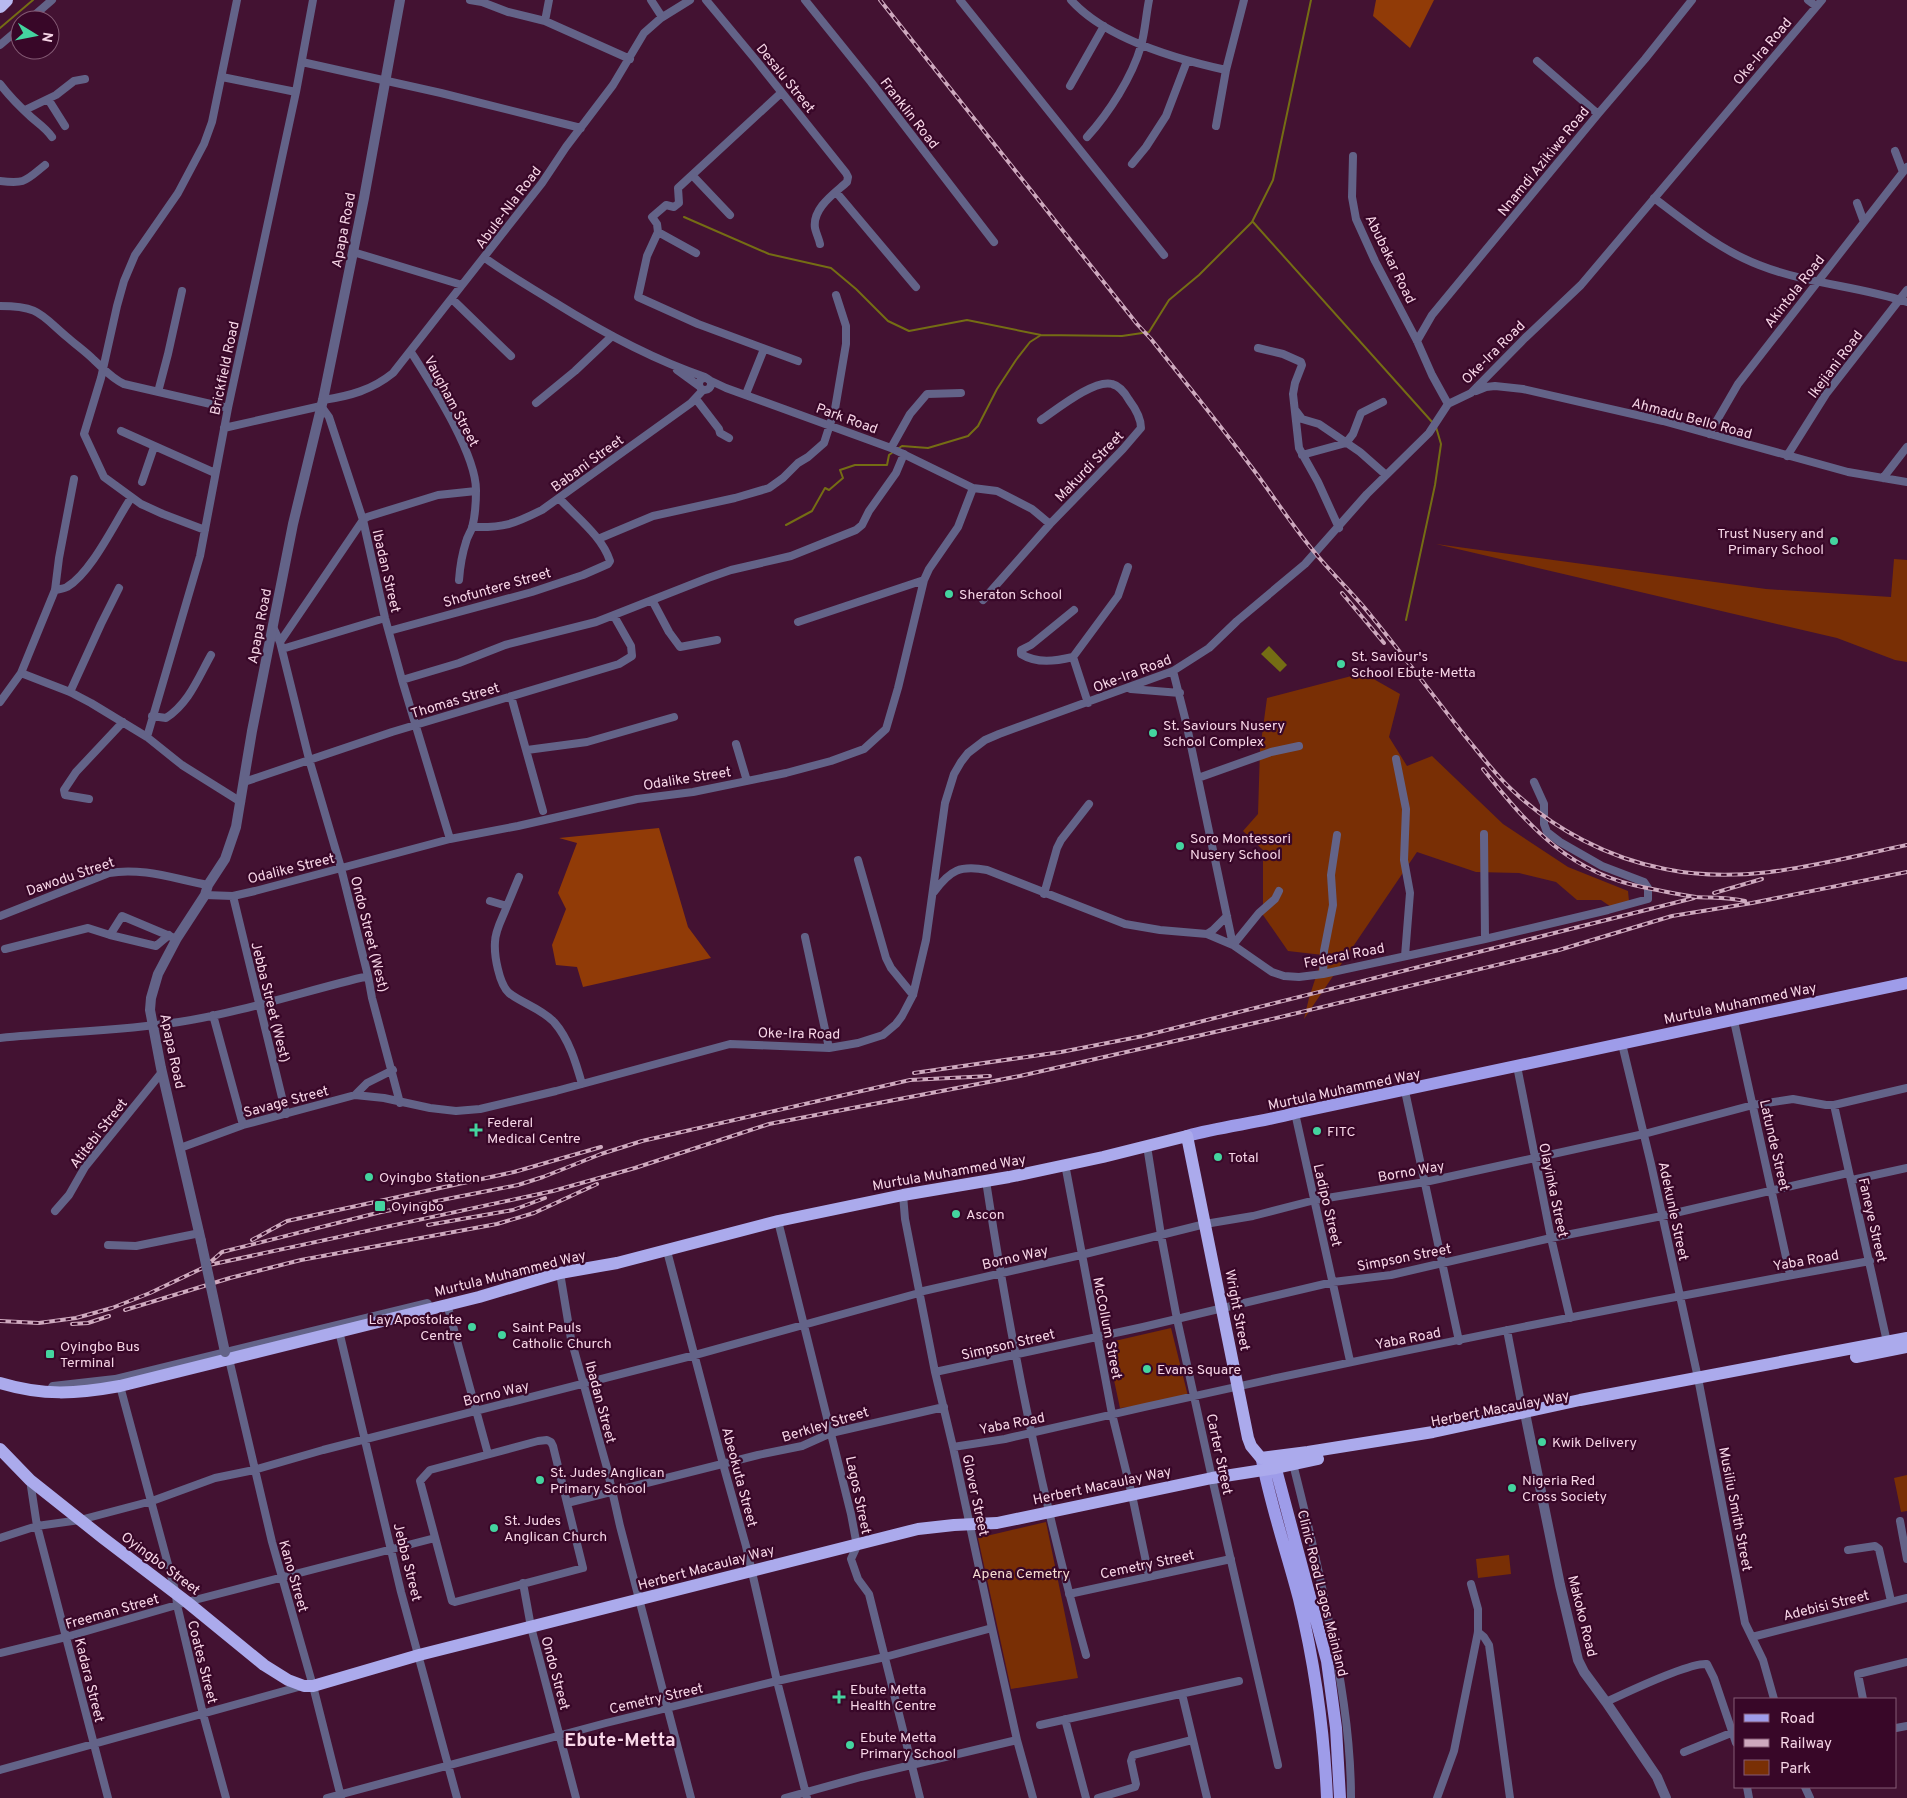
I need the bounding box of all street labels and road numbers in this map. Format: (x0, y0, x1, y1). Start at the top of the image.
street label: Oke-Ira Road (1730, 15, 1796, 89)
street label: Desalu Street (752, 41, 818, 117)
street label: Franklin Road (876, 75, 942, 153)
street label: Nnamdi Azikiwe Road (1495, 104, 1594, 220)
street label: Abule-Nla Road (473, 163, 546, 252)
street label: Apapa Road (329, 191, 360, 269)
street label: Abubakar Road (1361, 213, 1418, 307)
street label: Akintola Road (1761, 252, 1829, 332)
street label: Oke-Ira Road (1459, 318, 1529, 388)
street label: Brickfield Road (207, 320, 244, 417)
street label: Ikejiani Road (1805, 328, 1867, 402)
street label: Vaugham Street (420, 353, 482, 450)
street label: Ahmadu Bello Road (1630, 395, 1754, 444)
street label: Park Road (813, 400, 880, 438)
street label: Makurdi Street (1052, 428, 1128, 506)
street label: Babani Street (548, 432, 627, 496)
street label: Ibadan Street (368, 528, 403, 615)
street label: Shofuntere Street (442, 565, 553, 612)
street label: Apapa Road (245, 587, 276, 665)
street label: Oke-Ira Road (1091, 652, 1174, 697)
street label: Thomas Street (409, 680, 502, 723)
street label: Odalike Street (642, 764, 732, 795)
street label: Odalike Street (246, 850, 337, 888)
street label: Dawodu Street (24, 854, 117, 900)
street label: Ondo Street (West) (346, 875, 391, 994)
street label: Jebba Street (West) (246, 940, 293, 1064)
street label: Federal Road (1302, 940, 1386, 973)
street label: Murtula Muhammed Way (1662, 980, 1818, 1029)
street label: Apapa Road (155, 1012, 188, 1090)
street label: Oke-Ira Road (758, 1025, 840, 1044)
street label: Murtula Muhammed Way (1266, 1066, 1422, 1115)
street label: Savage Street (242, 1083, 331, 1122)
street label: Atitebi Street (67, 1096, 132, 1172)
street label: Latunde Street (1755, 1098, 1792, 1193)
street label: Olayinka Street (1534, 1141, 1571, 1239)
street label: Murtula Muhammed Way (871, 1152, 1027, 1195)
street label: Borno Way (1377, 1158, 1446, 1187)
street label: Adekunle Street (1654, 1160, 1691, 1262)
street label: Ladipo Street (1309, 1162, 1344, 1248)
street label: Faneye Street (1854, 1176, 1890, 1264)
street label: Simpson Street (1356, 1241, 1453, 1276)
street label: Borno Way (981, 1243, 1050, 1274)
street label: Murtula Muhammed Way (433, 1247, 588, 1302)
street label: Yaba Road (1772, 1247, 1840, 1276)
street label: Wright Street (1220, 1268, 1253, 1352)
street label: McCollum Street (1088, 1276, 1125, 1381)
street label: Yaba Road (1374, 1325, 1443, 1354)
street label: Simpson Street (960, 1326, 1057, 1365)
street label: Ibadan Street (580, 1359, 619, 1446)
street label: Borno Way (462, 1378, 531, 1411)
street label: Herbert Macaulay Way (1429, 1388, 1571, 1431)
street label: Berkley Street (780, 1404, 871, 1447)
street label: Yaba Road (978, 1410, 1047, 1439)
street label: Carter Street (1202, 1412, 1235, 1496)
street label: Abeokuta Street (717, 1426, 760, 1529)
street label: Musiliu Smith Street (1714, 1446, 1755, 1573)
street label: Glover Street (958, 1453, 991, 1538)
street label: Lagos Street (841, 1455, 874, 1536)
street label: Herbert Macaulay Way (1032, 1463, 1173, 1509)
street label: Clinic Road Lagos Mainland (1293, 1508, 1351, 1679)
street label: Jebba Street (389, 1521, 425, 1603)
street label: Oyingbo Street (117, 1529, 203, 1600)
street label: Kano Street (274, 1538, 311, 1614)
street label: Herbert Macaulay Way (636, 1542, 777, 1595)
street label: Cemetry Street (1099, 1547, 1196, 1584)
street label: Makoko Road (1563, 1574, 1600, 1659)
street label: Adebisi Street (1782, 1588, 1871, 1625)
street label: Freeman Street (64, 1591, 161, 1634)
street label: Coates Street (183, 1619, 220, 1706)
street label: Ondo Street (537, 1635, 573, 1712)
street label: Kadara Street (70, 1636, 107, 1724)
street label: Cemetry Street (608, 1680, 705, 1719)

